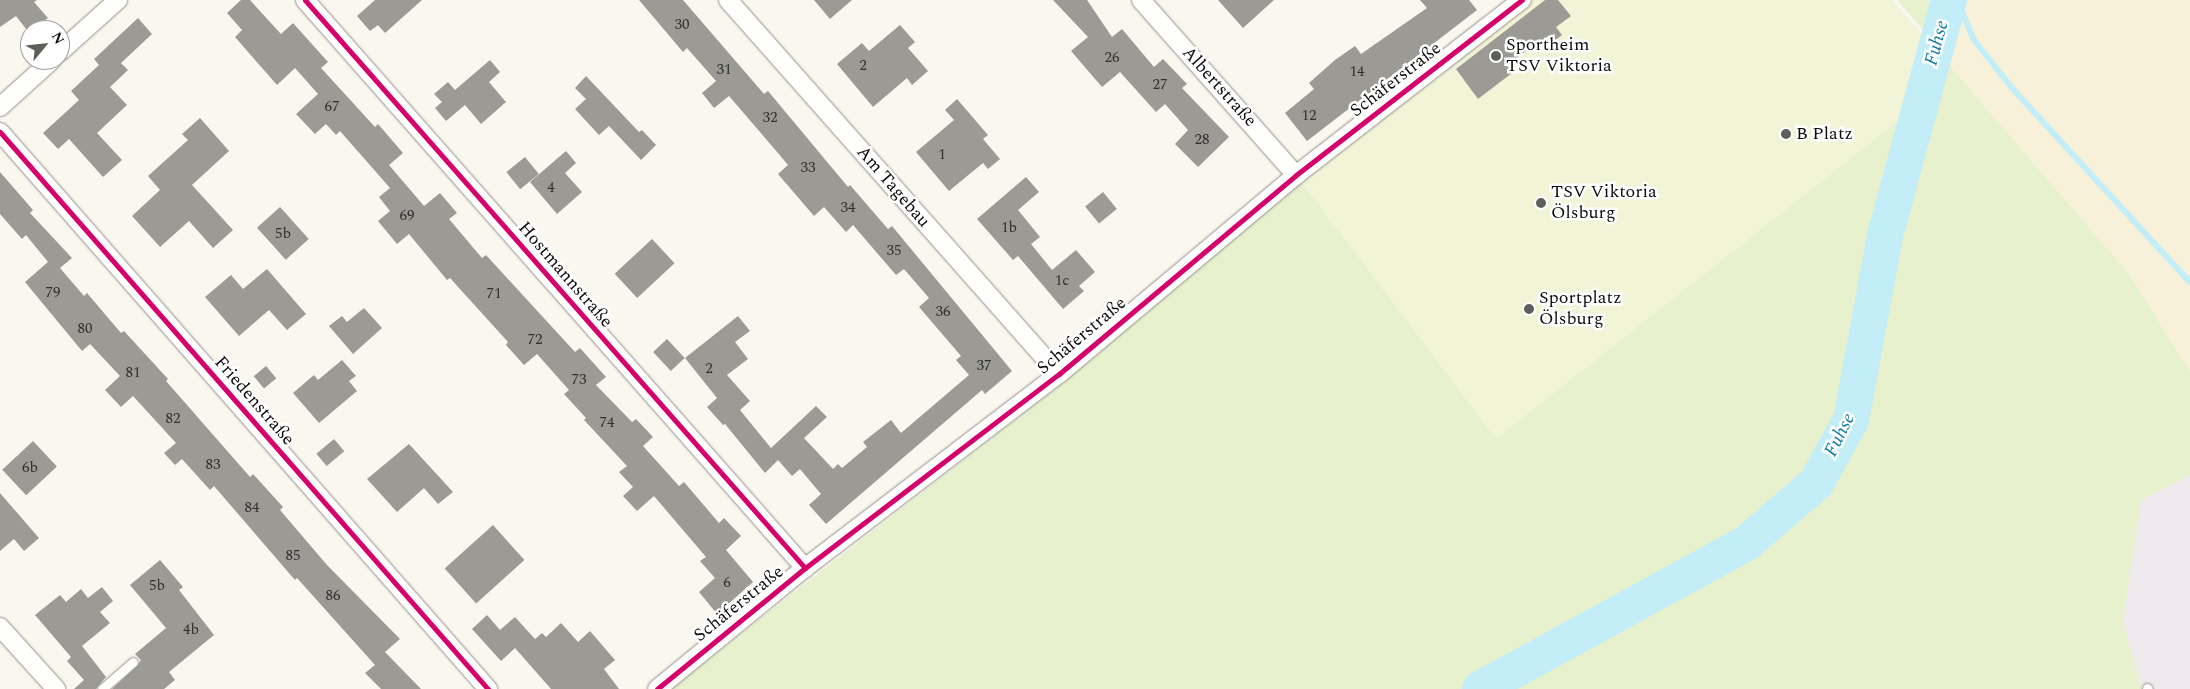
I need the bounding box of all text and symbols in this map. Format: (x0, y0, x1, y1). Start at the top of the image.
house number: 30 (675, 16, 689, 34)
water label: Fuhse (1920, 18, 1954, 68)
north arrow (20, 20, 70, 70)
text: N (46, 28, 70, 48)
place label: Sportheim TSV Viktoria (1506, 35, 1612, 78)
street label: Schäferstraße (1346, 38, 1446, 122)
street label: Albertstraße (1177, 42, 1261, 132)
house number: 26 (1105, 49, 1119, 67)
marker: Sportheim TSV Viktoria (1490, 50, 1502, 62)
house number: 2 (859, 57, 867, 75)
house number: 31 (717, 61, 731, 79)
house number: 14 (1350, 63, 1364, 81)
house number: 27 (1153, 76, 1167, 94)
house number: 67 (325, 98, 339, 116)
house number: 12 (1302, 107, 1316, 125)
house number: 32 (763, 109, 777, 127)
place label: B Platz (1796, 123, 1853, 145)
marker: B Platz (1780, 128, 1792, 140)
house number: 28 (1195, 131, 1209, 149)
street label: Am Tagebau (852, 142, 934, 232)
house number: 1 (938, 146, 946, 164)
house number: 33 (801, 159, 815, 177)
house number: 4 (547, 179, 555, 197)
place label: TSV Viktoria Ölsburg (1551, 182, 1657, 224)
marker: TSV Viktoria Ölsburg (1535, 197, 1547, 209)
house number: 34 (841, 199, 855, 217)
house number: 69 (400, 207, 414, 225)
street label: Hostmannstraße (513, 218, 617, 332)
house number: 1b (1001, 219, 1017, 237)
house number: 5b (275, 225, 291, 243)
house number: 35 (887, 242, 901, 260)
house number: 1c (1055, 272, 1069, 290)
house number: 79 (46, 284, 60, 302)
house number: 71 (487, 285, 501, 303)
place label: Sportplatz Ölsburg (1539, 288, 1622, 330)
street label: Schäferstraße (1033, 293, 1131, 379)
house number: 36 (936, 303, 950, 321)
marker: Sportplatz Ölsburg (1523, 303, 1535, 315)
house number: 80 (78, 320, 92, 338)
house number: 72 (528, 331, 542, 349)
street label: Friedenstraße (209, 352, 299, 450)
house number: 37 (977, 357, 991, 375)
house number: 2 (705, 360, 713, 378)
house number: 81 (126, 364, 140, 382)
house number: 73 (572, 371, 586, 389)
water label: Fuhse (1820, 409, 1860, 461)
house number: 82 (166, 410, 180, 428)
house number: 74 (600, 414, 614, 432)
house number: 83 (206, 456, 220, 474)
house number: 6b (22, 459, 38, 477)
house number: 84 (245, 499, 259, 517)
house number: 85 (286, 547, 300, 565)
street label: Schäferstraße (690, 561, 788, 647)
house number: 6 (723, 574, 731, 592)
house number: 5b (149, 577, 165, 595)
house number: 86 (326, 587, 340, 605)
house number: 4b (183, 621, 199, 639)

